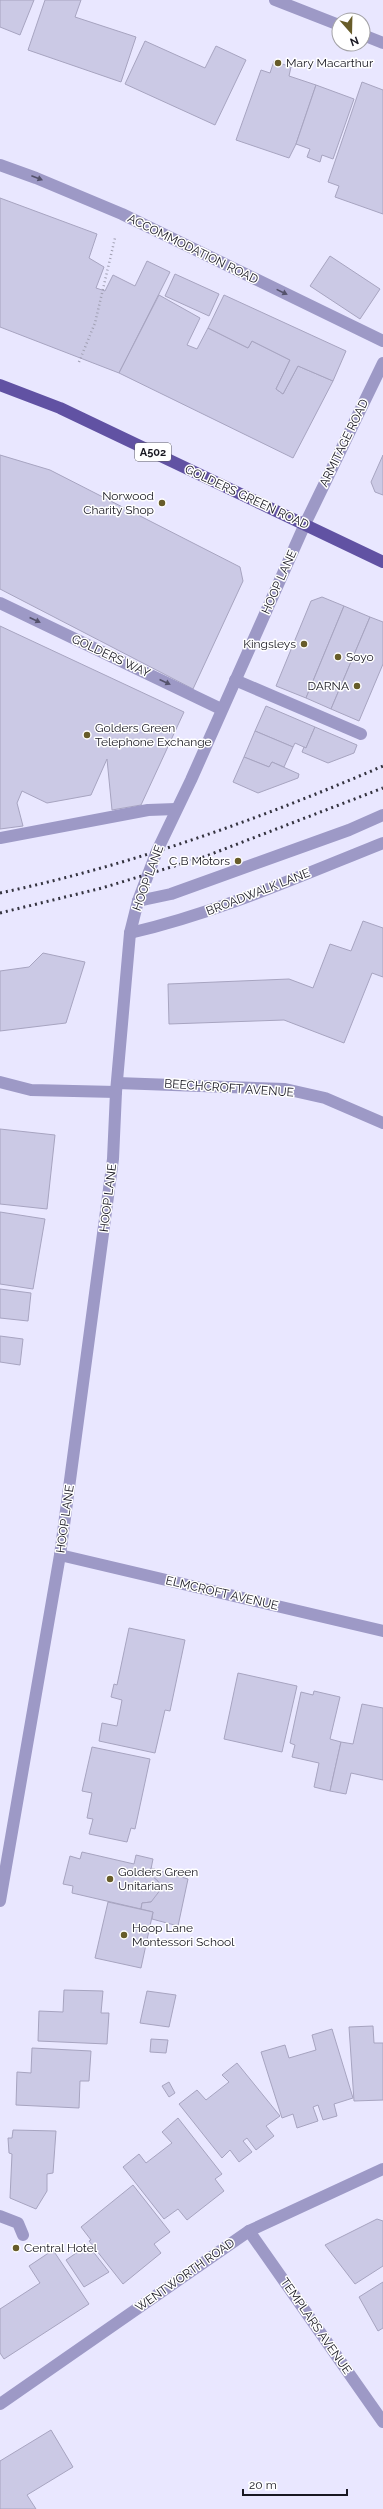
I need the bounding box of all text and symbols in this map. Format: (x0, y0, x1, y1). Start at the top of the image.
north arrow (331, 12, 371, 52)
text: N (348, 33, 360, 48)
place label: Mary Macarthur (286, 56, 374, 70)
marker: Mary Macarthur (273, 58, 283, 68)
one-way arrow (31, 176, 43, 182)
street label: ACCOMMODATION ROAD (125, 211, 261, 287)
one-way arrow (276, 289, 287, 295)
street label: ARMITAGE ROAD (317, 396, 372, 489)
road number: A502 (135, 443, 171, 461)
street label: GOLDERS GREEN ROAD (183, 462, 312, 532)
place label: Norwood Charity Shop (83, 489, 154, 517)
marker: Norwood Charity Shop (157, 498, 167, 508)
street label: HOOP LANE (259, 548, 299, 616)
one-way arrow (30, 617, 41, 623)
street label: GOLDERS WAY (69, 632, 153, 680)
place label: Kingsleys (243, 637, 296, 651)
marker: Kingsleys (299, 639, 309, 649)
place label: Soyo (346, 650, 374, 664)
marker: Soyo (333, 652, 343, 662)
one-way arrow (160, 679, 171, 685)
place label: DARNA (307, 679, 349, 693)
marker: DARNA (352, 681, 362, 691)
place label: Golders Green Telephone Exchange (95, 721, 212, 749)
marker: Golders Green Telephone Exchange (82, 730, 92, 740)
street label: HOOP LANE (130, 843, 166, 913)
place label: C B Motors (169, 854, 230, 868)
marker: C B Motors (233, 856, 243, 866)
street label: BROADWALK LANE (204, 866, 312, 918)
street label: BEECHCROFT AVENUE (164, 1076, 294, 1100)
street label: HOOP LANE (97, 1163, 119, 1233)
street label: HOOP LANE (53, 1484, 77, 1554)
street label: ELMCROFT AVENUE (164, 1573, 280, 1613)
place label: Golders Green Unitarians (118, 1865, 198, 1893)
marker: Golders Green Unitarians (105, 1874, 115, 1884)
place label: Hoop Lane Montessori School (132, 1921, 235, 1949)
marker: Hoop Lane Montessori School (119, 1930, 129, 1940)
street label: WENTWORTH ROAD (133, 2235, 238, 2315)
place label: Central Hotel (24, 2241, 98, 2255)
marker: Central Hotel (11, 2243, 21, 2253)
street label: TEMPLARS AVENUE (278, 2275, 354, 2377)
scale bar (243, 2471, 347, 2497)
text: 20 m (249, 2478, 277, 2492)

